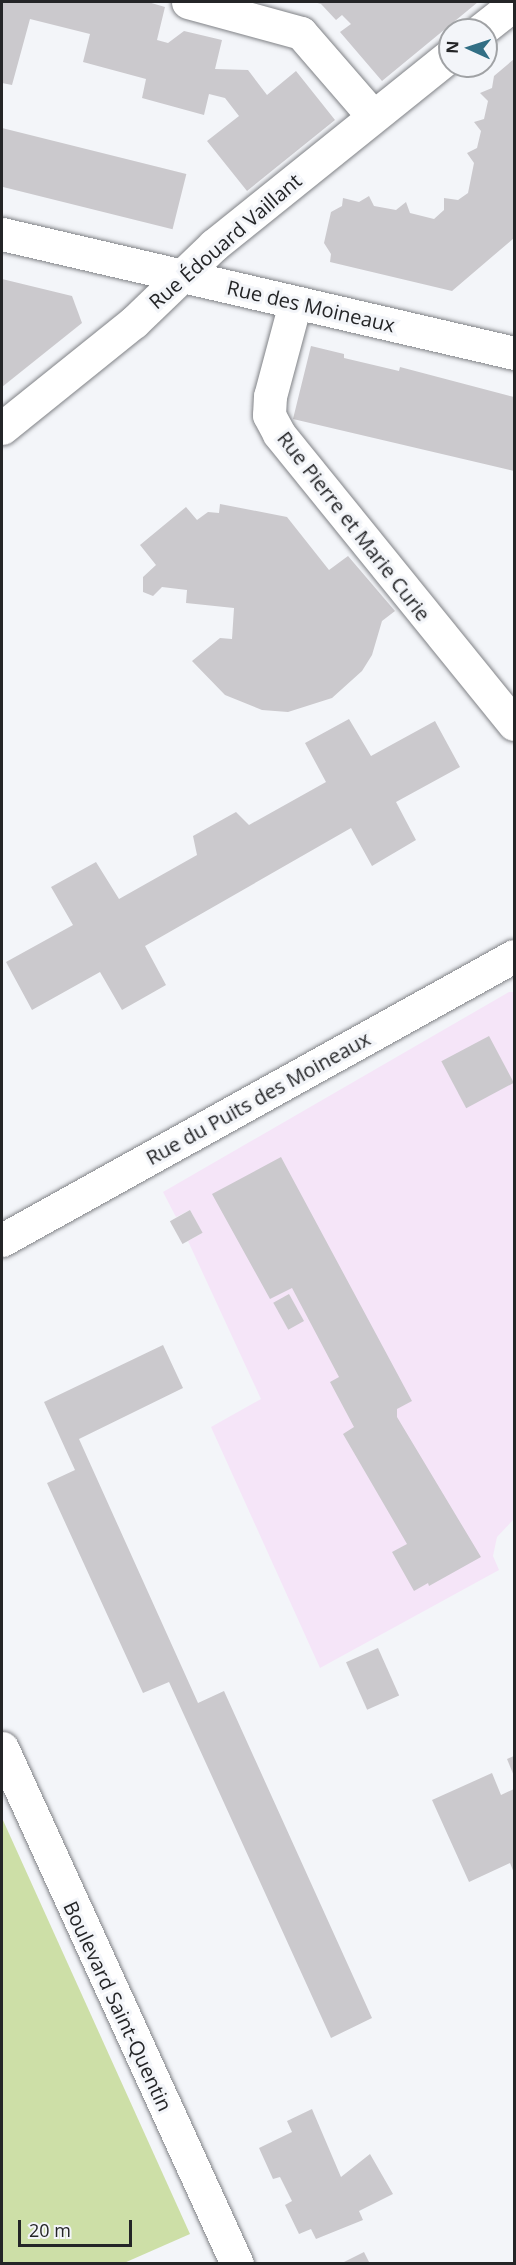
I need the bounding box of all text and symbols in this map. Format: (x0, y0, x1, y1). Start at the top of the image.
north arrow (438, 18, 498, 78)
text: N (441, 40, 463, 54)
street label: Rue Édouard Vaillant (144, 168, 306, 314)
street label: Rue des Moineaux (225, 275, 397, 337)
street label: Rue Pierre et Marie Curie (273, 427, 435, 625)
street label: Rue du Puits des Moineaux (142, 1026, 374, 1170)
street label: Boulevard Saint-Quentin (59, 1897, 177, 2115)
scale bar (21, 2208, 135, 2246)
text: 20 m (29, 2218, 71, 2242)

